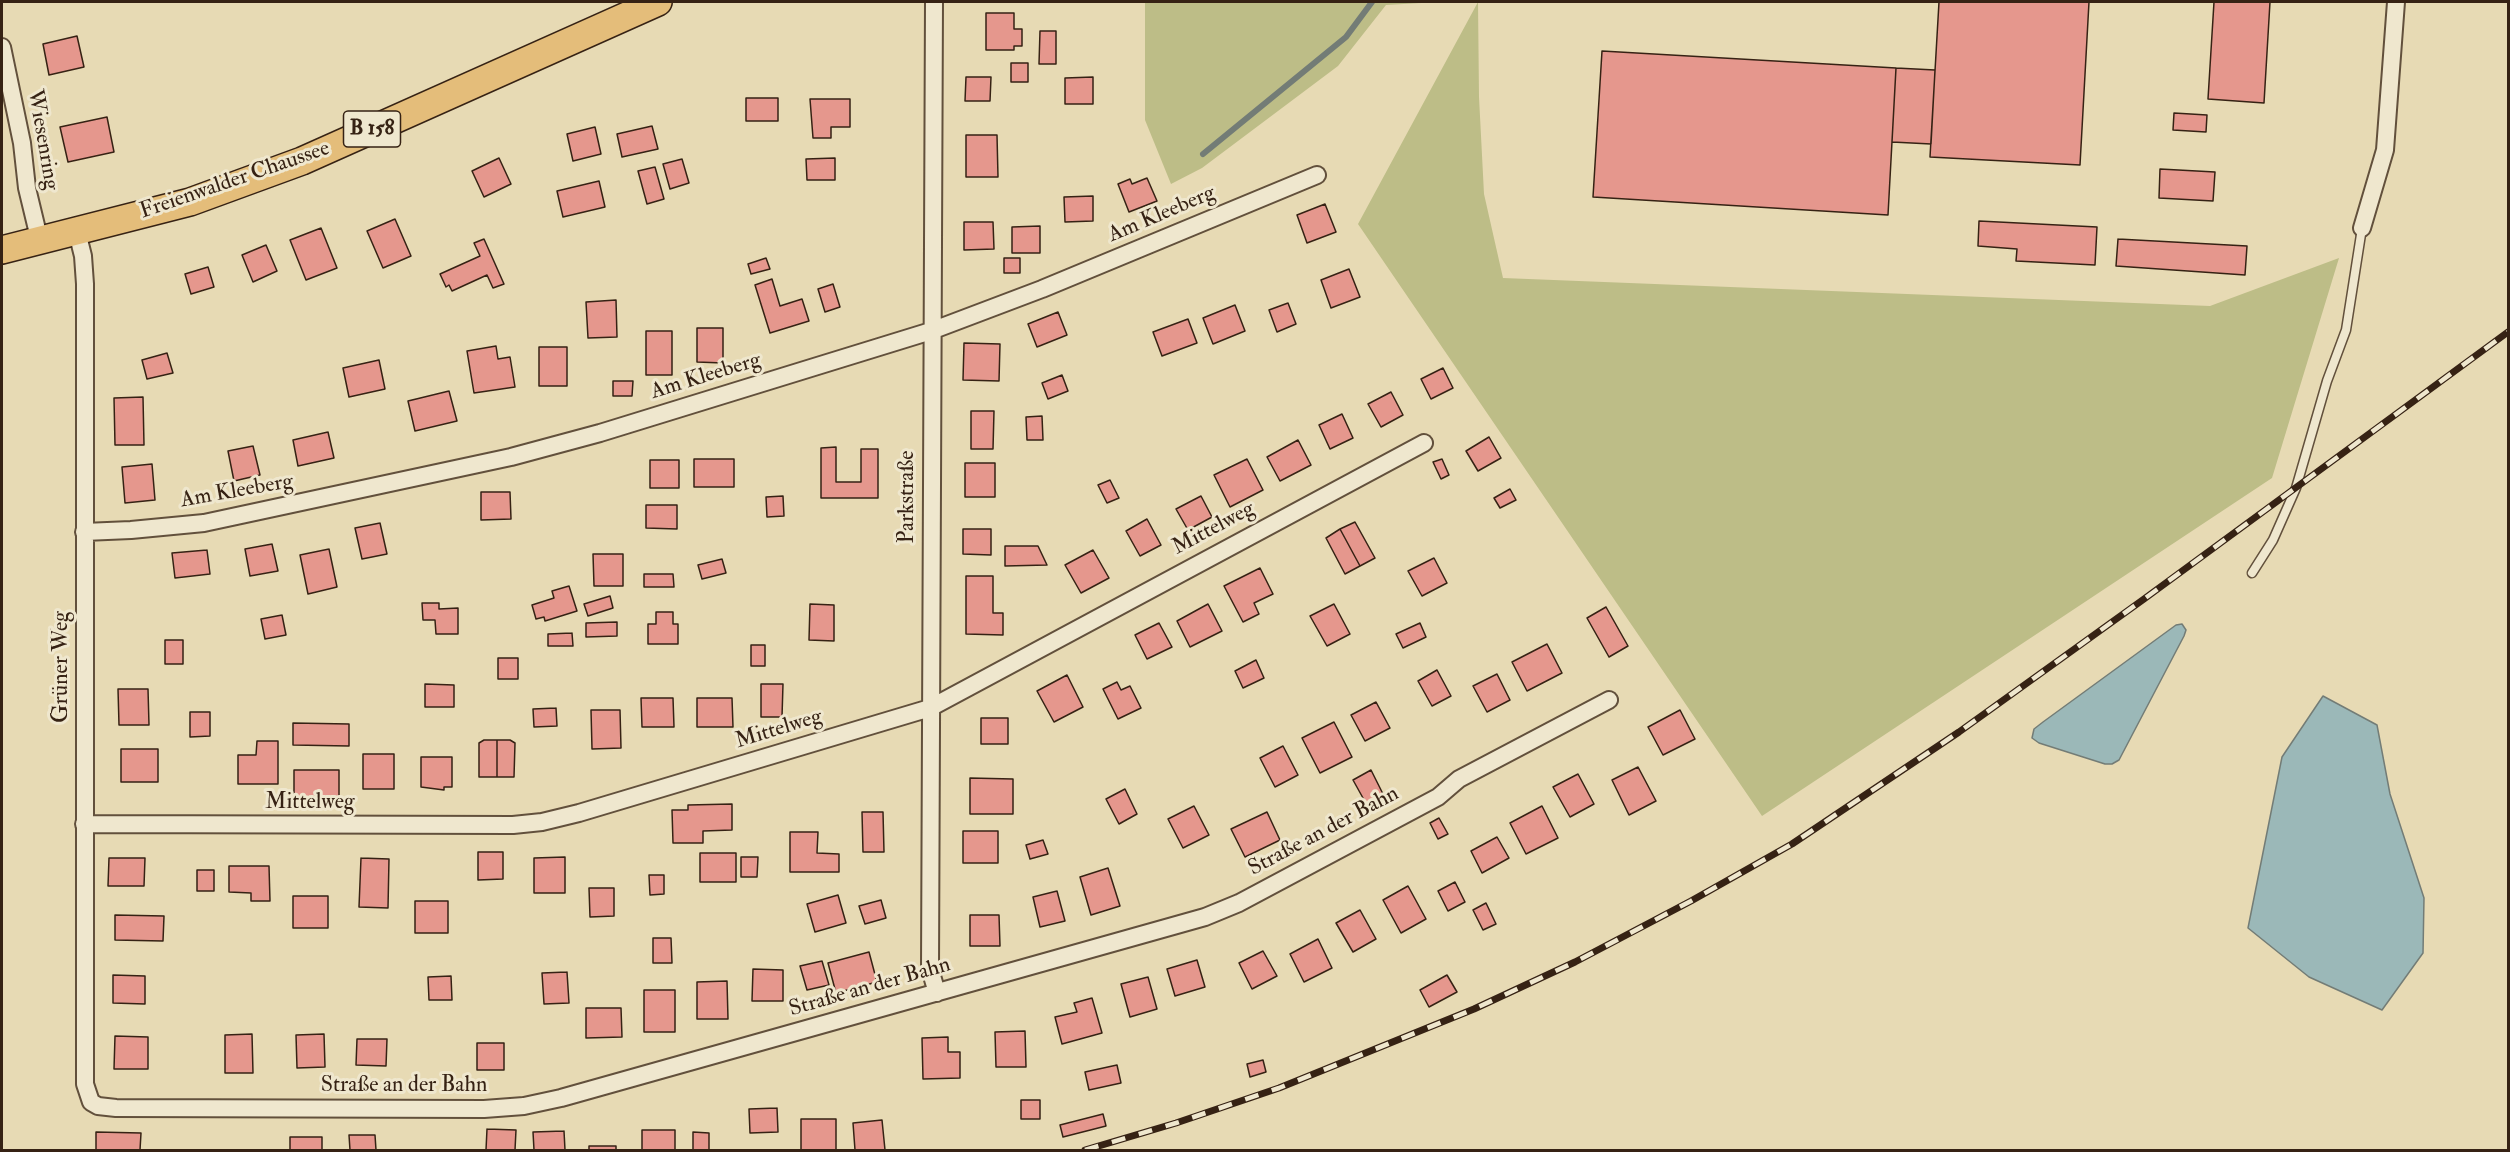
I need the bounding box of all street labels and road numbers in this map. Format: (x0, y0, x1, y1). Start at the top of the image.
street label: Wiesenring (20, 88, 64, 192)
road number: B 158 (344, 111, 400, 147)
street label: Freienwalder Chaussee (137, 136, 333, 226)
street label: Am Kleeberg (1104, 181, 1220, 249)
street label: Am Kleeberg (648, 348, 764, 406)
street label: Parkstraße (895, 451, 921, 543)
street label: Am Kleeberg (179, 469, 295, 515)
street label: Mittelweg (1168, 496, 1260, 562)
street label: Grüner Weg (49, 611, 75, 723)
street label: Mittelweg (732, 704, 826, 756)
street label: Straße an der Bahn (1244, 781, 1404, 883)
street label: Mittelweg (265, 790, 355, 816)
street label: Straße an der Bahn (786, 952, 954, 1024)
street label: Straße an der Bahn (321, 1073, 487, 1099)

